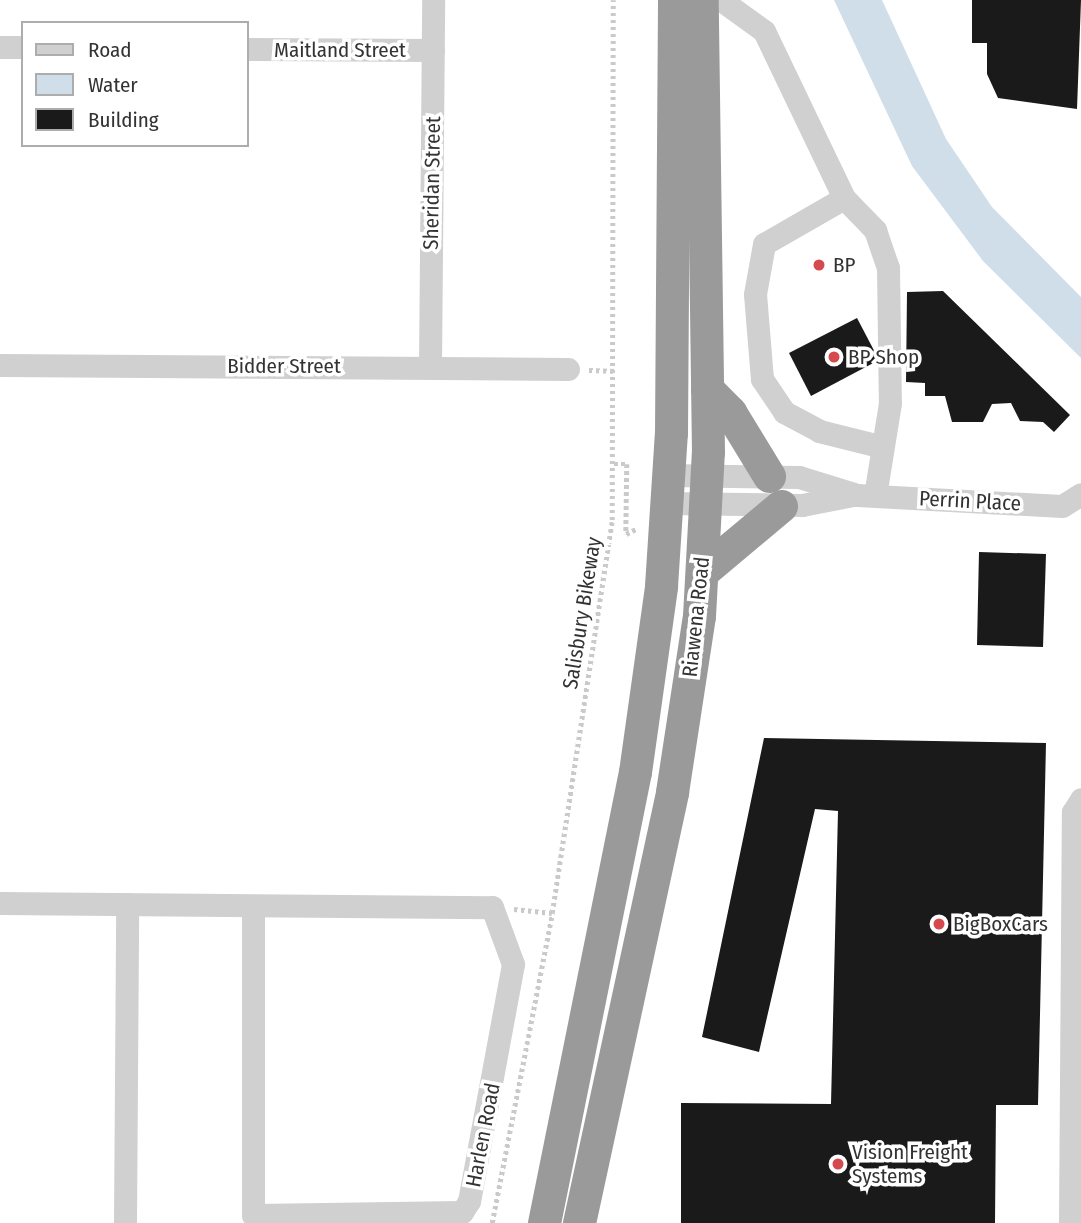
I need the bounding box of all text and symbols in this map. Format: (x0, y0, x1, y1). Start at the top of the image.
legend (21, 21, 248, 147)
text: Road (88, 37, 132, 63)
street label: Maitland Street (274, 37, 406, 63)
text: Water (88, 72, 138, 98)
text: Building (88, 107, 159, 133)
street label: Sheridan Street (418, 116, 446, 250)
place label: BP (833, 252, 855, 278)
marker: BP (811, 257, 827, 273)
place label: BP Shop (848, 344, 919, 370)
marker: BP Shop (826, 349, 842, 365)
street label: Bidder Street (227, 353, 341, 379)
street label: Perrin Place (918, 486, 1022, 516)
street label: Salisbury Bikeway (558, 535, 606, 691)
street label: Riawena Road (677, 556, 715, 678)
place label: BigBoxCars (953, 911, 1048, 937)
marker: BigBoxCars (931, 916, 947, 932)
street label: Harlen Road (461, 1081, 505, 1189)
place label: Vision Freight Systems (852, 1139, 968, 1189)
marker: Vision Freight Systems (830, 1156, 846, 1172)

